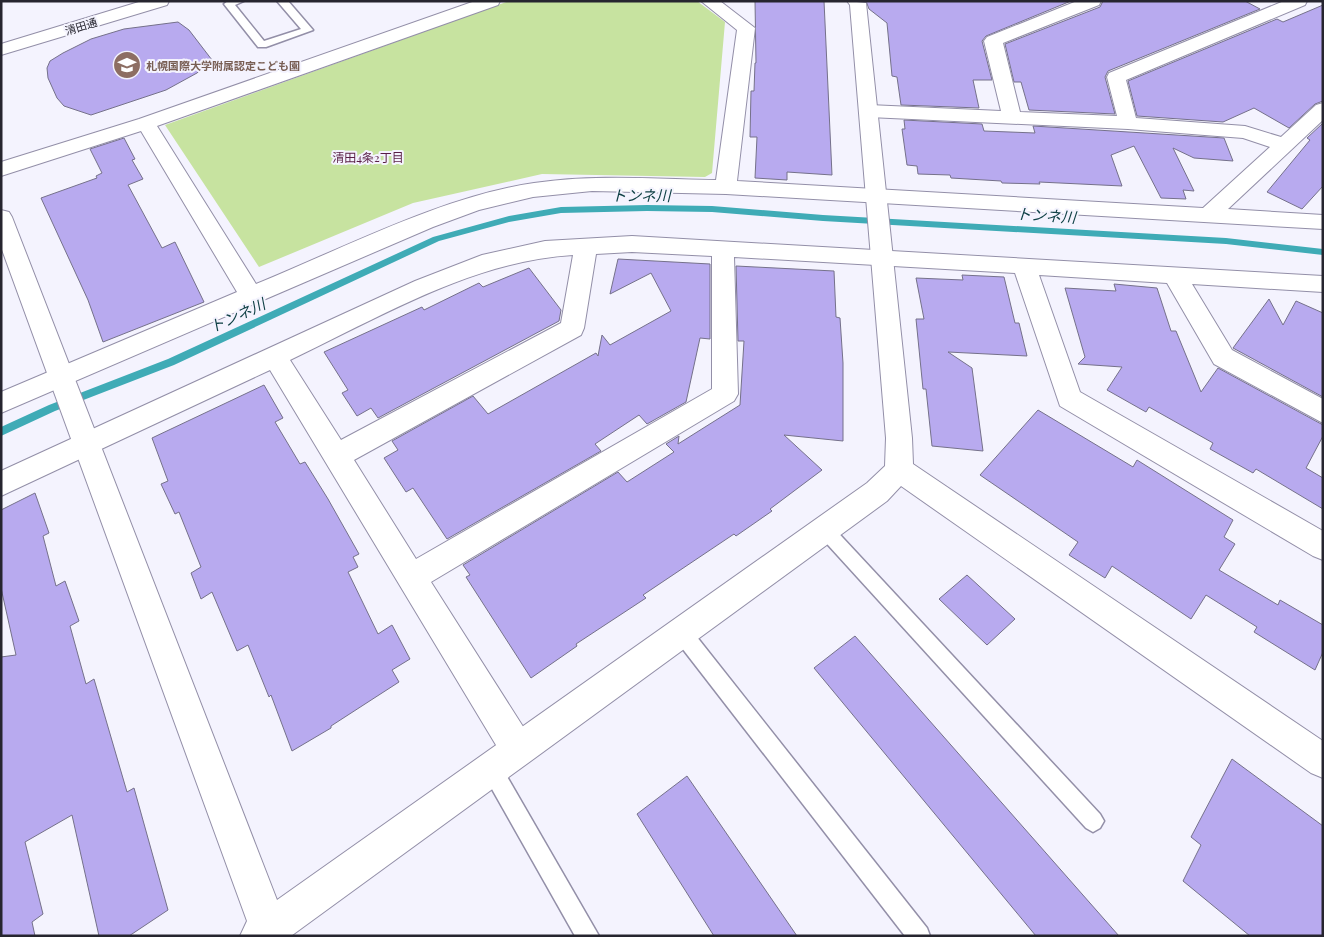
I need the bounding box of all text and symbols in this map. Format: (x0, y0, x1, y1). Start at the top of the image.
street label: 清田通 (63, 14, 99, 38)
school or university icon: 札幌国際大学附属認定こども園 (112, 50, 142, 80)
place label: 札幌国際大学附属認定こども園 (146, 58, 300, 73)
district label: 清田4条2丁目 (332, 149, 404, 165)
water label: トンネ川 (611, 185, 673, 205)
water label: トンネ川 (1016, 203, 1078, 227)
water label: トンネ川 (206, 292, 270, 337)

